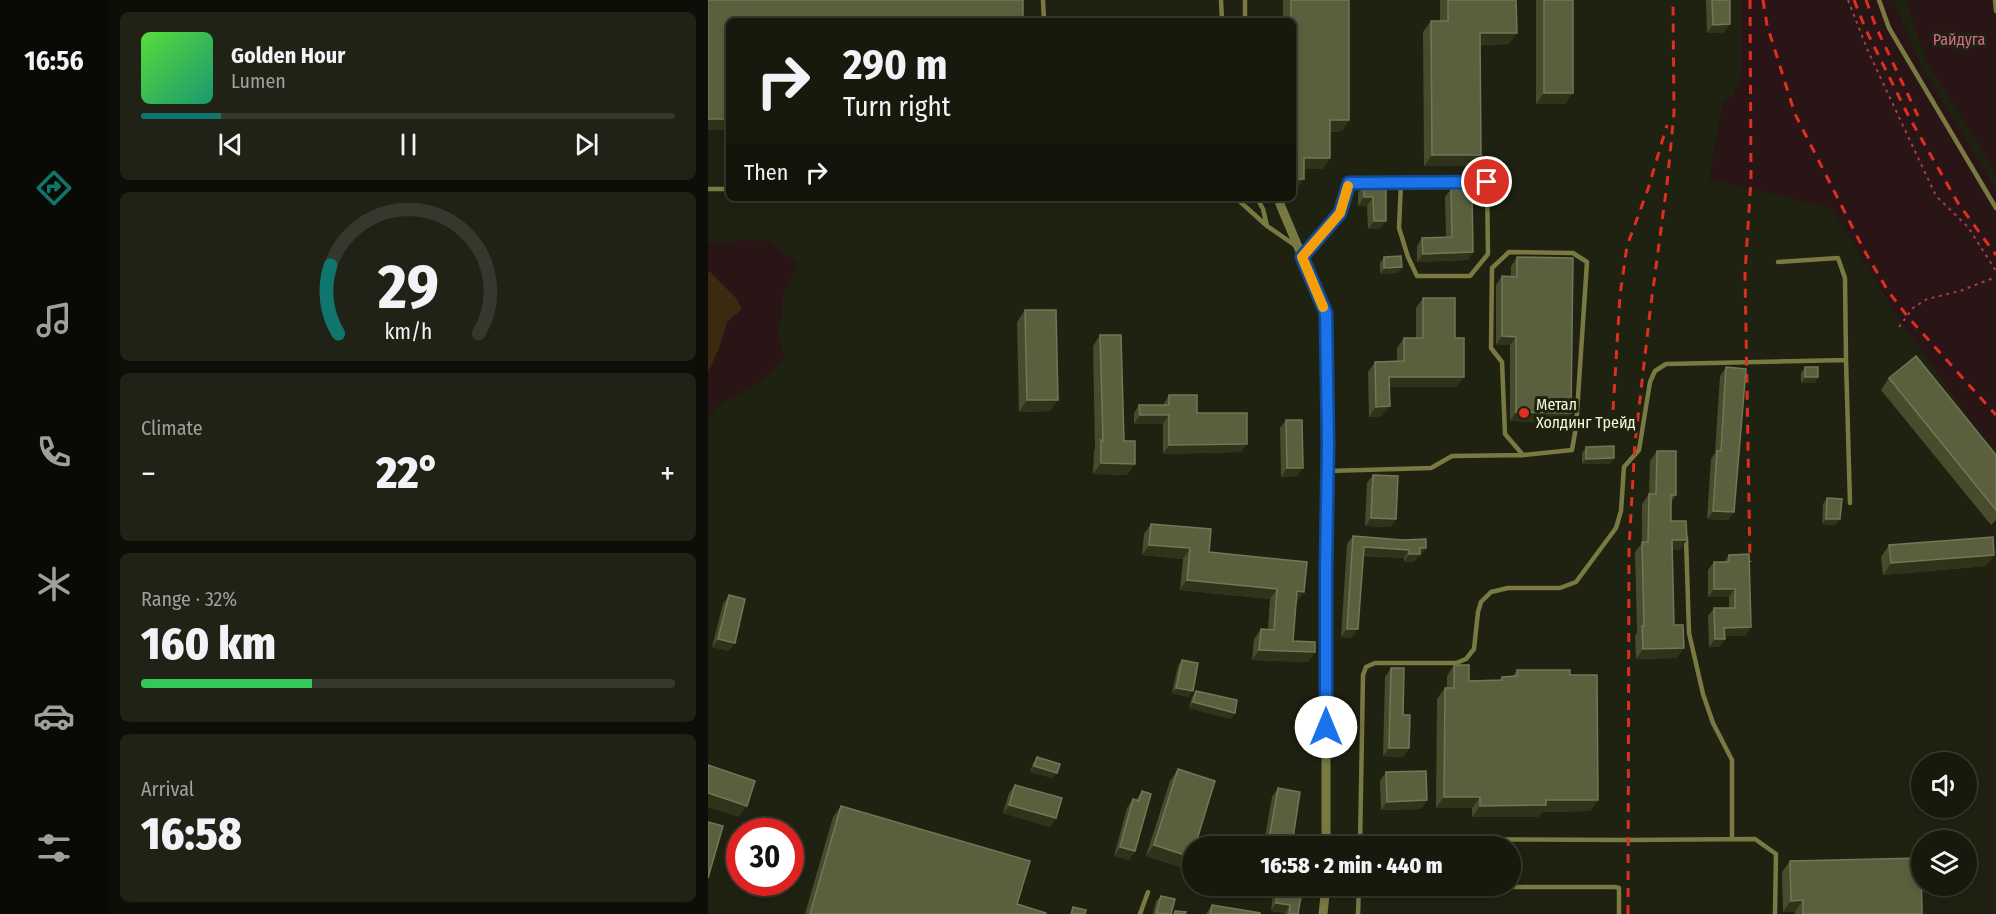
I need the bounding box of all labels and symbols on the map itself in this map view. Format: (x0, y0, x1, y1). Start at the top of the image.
park label: Райдуга (1933, 30, 1985, 49)
pin (1461, 156, 1512, 207)
place label: Метал Холдинг Трейд (1536, 395, 1636, 432)
marker: Метал Холдинг Трейд (1517, 406, 1531, 420)
position arrow (1294, 695, 1358, 759)
speed limit sign: 30 (726, 818, 804, 896)

